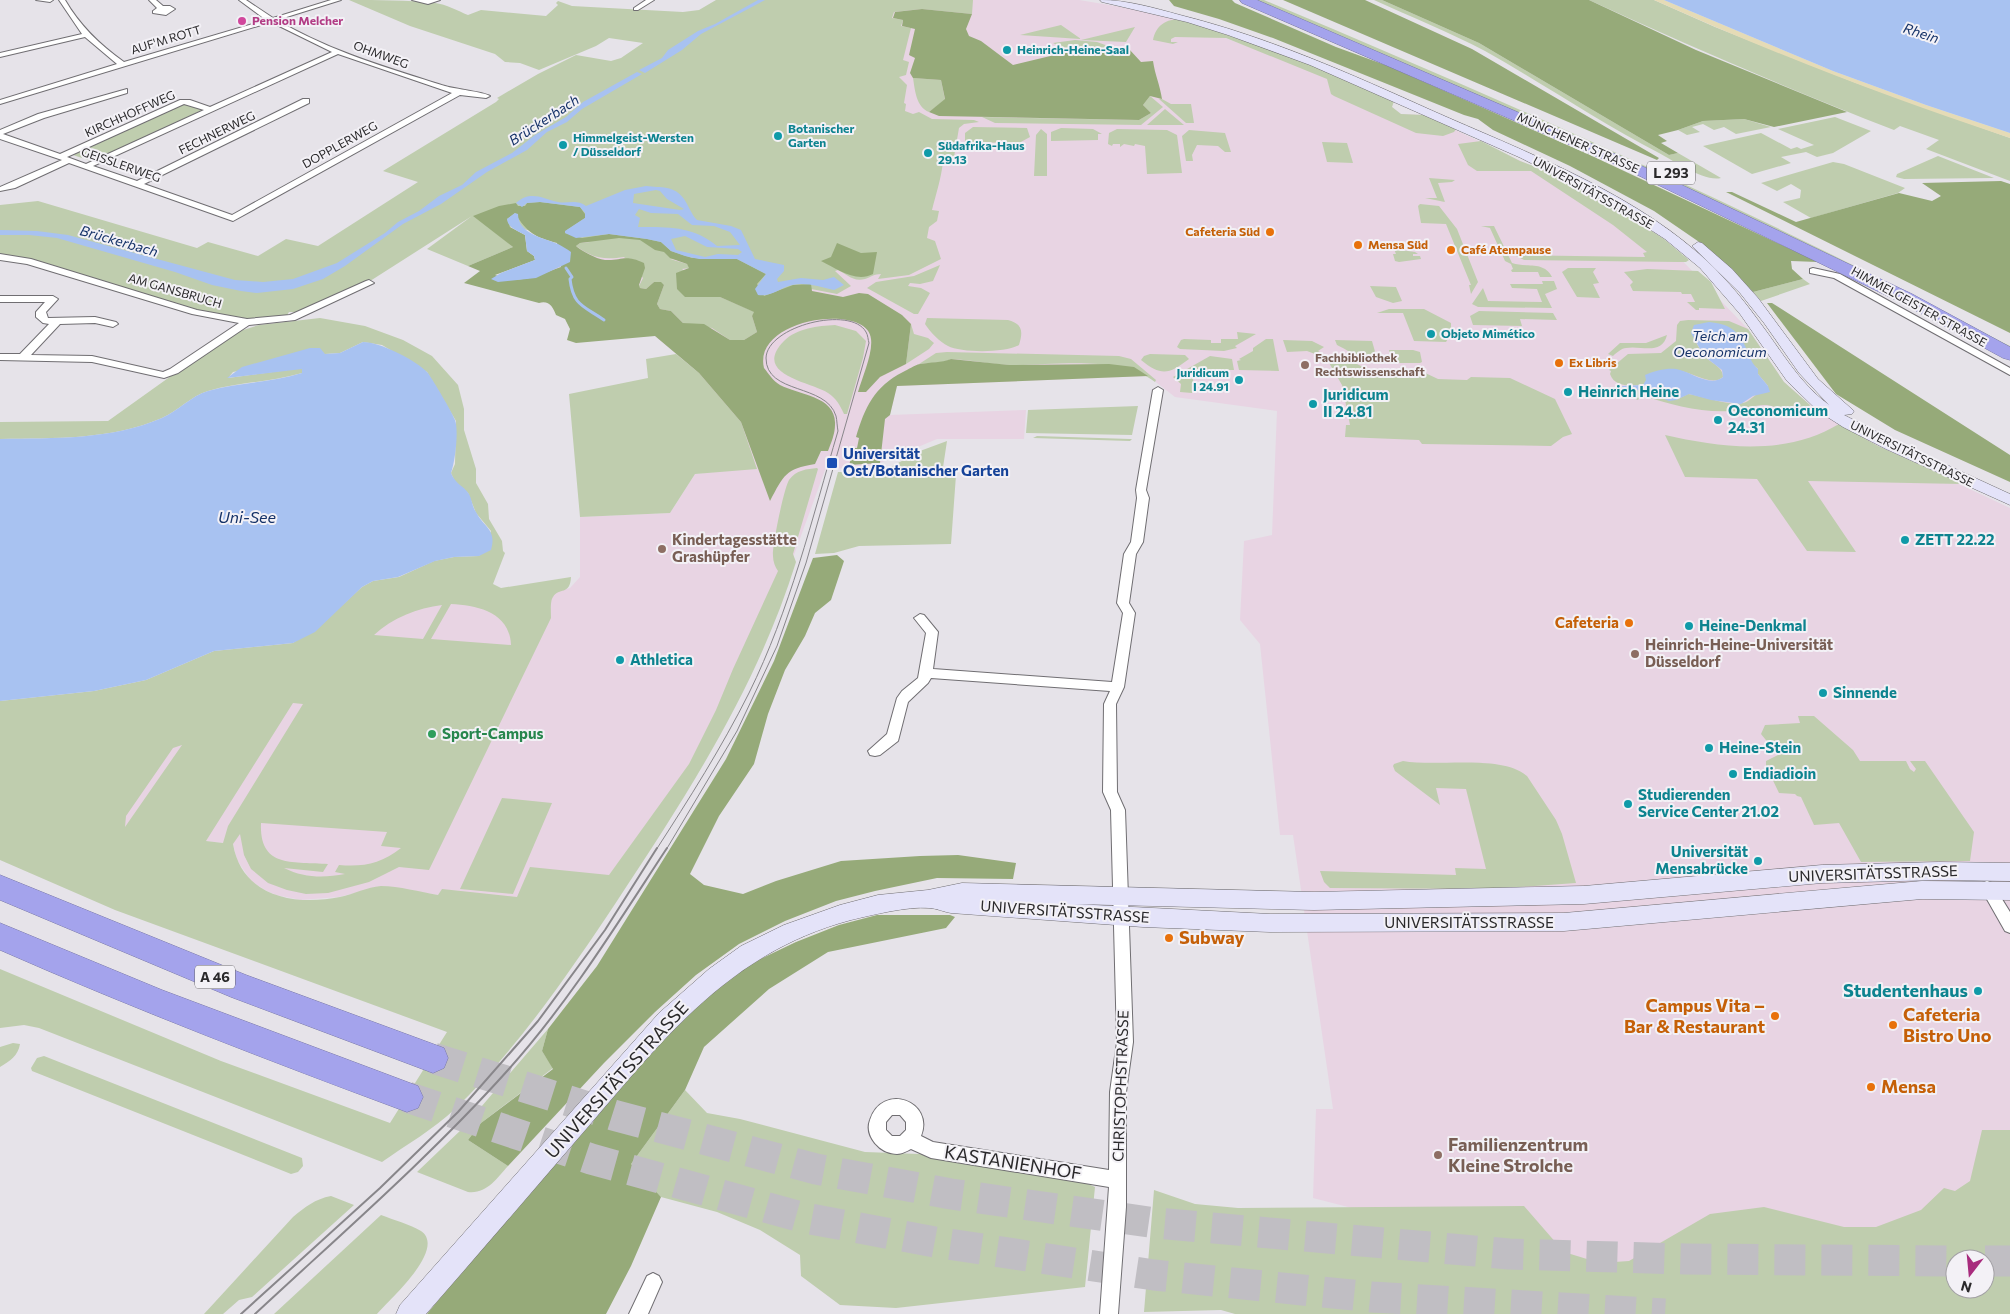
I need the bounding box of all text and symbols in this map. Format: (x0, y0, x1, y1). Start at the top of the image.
place label: Pension Melcher (252, 13, 343, 27)
marker: Pension Melcher (236, 15, 248, 27)
water label: Rhein (1901, 19, 1941, 46)
street label: AUF'M ROTT (129, 22, 203, 56)
street label: OHMWEG (352, 38, 411, 71)
place label: Heinrich-Heine-Saal (1017, 42, 1129, 56)
marker: Heinrich-Heine-Saal (1001, 44, 1013, 56)
street label: KIRCHHOFFWEG (82, 87, 177, 139)
water label: Brückerbach (505, 91, 582, 149)
street label: FECHNERWEG (176, 108, 257, 157)
street label: MÜNCHENER STRASSE (1515, 109, 1642, 175)
street label: DOPPLERWEG (300, 118, 380, 171)
place label: Botanischer Garten (788, 121, 854, 149)
place label: Himmelgeist-Wersten / Düsseldorf (573, 130, 694, 158)
marker: Botanischer Garten (772, 130, 784, 142)
place label: Südafrika-Haus 29.13 (938, 138, 1025, 166)
marker: Himmelgeist-Wersten / Düsseldorf (557, 139, 569, 151)
street label: GEISSLERWEG (80, 144, 163, 184)
marker: Südafrika-Haus 29.13 (922, 147, 934, 159)
street label: UNIVERSITÄTSSTRASSE (1531, 153, 1656, 231)
road number: L 293 (1647, 162, 1695, 184)
water label: Brückerbach (78, 221, 160, 260)
place label: Cafeteria Süd (1185, 224, 1260, 238)
marker: Cafeteria Süd (1264, 226, 1276, 238)
place label: Mensa Süd (1368, 237, 1428, 251)
marker: Mensa Süd (1352, 239, 1364, 251)
place label: Café Atempause (1461, 242, 1551, 256)
marker: Café Atempause (1445, 244, 1457, 256)
street label: HIMMELGEISTER STRASSE (1849, 263, 1990, 349)
street label: AM GANSBRUCH (127, 270, 224, 310)
place label: Objeto Mimético (1441, 326, 1535, 340)
water label: Teich am Oeconomicum (1673, 327, 1767, 360)
marker: Objeto Mimético (1425, 328, 1437, 340)
place label: Fachbibliothek Rechtswissenschaft (1315, 350, 1425, 378)
place label: Ex Libris (1569, 355, 1617, 369)
marker: Ex Libris (1553, 357, 1565, 369)
marker: Fachbibliothek Rechtswissenschaft (1299, 359, 1311, 371)
place label: Juridicum I 24.91 (1177, 365, 1229, 393)
marker: Juridicum I 24.91 (1233, 374, 1245, 386)
place label: Heinrich Heine (1578, 382, 1679, 400)
place label: Juridicum II 24.81 (1323, 385, 1389, 420)
marker: Heinrich Heine (1562, 386, 1574, 398)
marker: Juridicum II 24.81 (1307, 398, 1319, 410)
place label: Oeconomicum 24.31 (1728, 401, 1828, 436)
marker: Oeconomicum 24.31 (1712, 414, 1724, 426)
street label: UNIVERSITÄTSSTRASSE (1848, 417, 1976, 489)
place label: Universität Ost/Botanischer Garten (843, 444, 1009, 479)
marker: Universität Ost/Botanischer Garten (825, 456, 839, 470)
water label: Uni-See (218, 507, 277, 526)
place label: Kindertagesstätte Grashüpfer (672, 530, 797, 565)
place label: ZETT 22.22 (1915, 530, 1995, 548)
marker: ZETT 22.22 (1899, 534, 1911, 546)
marker: Kindertagesstätte Grashüpfer (656, 543, 668, 555)
place label: Cafeteria (1555, 613, 1619, 631)
place label: Heine-Denkmal (1699, 616, 1807, 634)
marker: Cafeteria (1623, 617, 1635, 629)
marker: Heine-Denkmal (1683, 620, 1695, 632)
place label: Heinrich-Heine-Universität Düsseldorf (1645, 635, 1833, 670)
marker: Heinrich-Heine-Universität Düsseldorf (1629, 648, 1641, 660)
place label: Athletica (630, 650, 693, 668)
marker: Athletica (614, 654, 626, 666)
place label: Sinnende (1833, 683, 1897, 701)
marker: Sinnende (1817, 687, 1829, 699)
place label: Sport-Campus (442, 724, 543, 742)
marker: Sport-Campus (426, 728, 438, 740)
place label: Heine-Stein (1719, 738, 1801, 756)
marker: Heine-Stein (1703, 742, 1715, 754)
place label: Endiadioin (1743, 764, 1816, 782)
marker: Endiadioin (1727, 768, 1739, 780)
place label: Studierenden Service Center 21.02 (1638, 785, 1779, 820)
marker: Studierenden Service Center 21.02 (1622, 798, 1634, 810)
place label: Universität Mensabrücke (1655, 842, 1748, 877)
marker: Universität Mensabrücke (1752, 855, 1764, 867)
street label: UNIVERSITÄTSSTRASSE (1788, 861, 1958, 885)
street label: UNIVERSITÄTSSTRASSE (980, 896, 1150, 926)
street label: UNIVERSITÄTSSTRASSE (1384, 913, 1554, 931)
place label: Subway (1179, 926, 1244, 948)
marker: Subway (1163, 932, 1175, 944)
road number: A 46 (195, 966, 235, 989)
place label: Studentenhaus (1843, 979, 1968, 1001)
marker: Studentenhaus (1972, 985, 1984, 997)
place label: Campus Vita – Bar & Restaurant (1624, 994, 1765, 1037)
street label: UNIVERSITÄTSSTRASSE (540, 996, 693, 1162)
place label: Cafeteria Bistro Uno (1903, 1003, 1992, 1046)
street label: CHRISTOPHSTRASSE (1108, 1010, 1132, 1162)
marker: Campus Vita – Bar & Restaurant (1769, 1010, 1781, 1022)
marker: Cafeteria Bistro Uno (1887, 1019, 1899, 1031)
place label: Mensa (1881, 1075, 1936, 1097)
marker: Mensa (1865, 1081, 1877, 1093)
place label: Familienzentrum Kleine Strolche (1448, 1133, 1588, 1176)
street label: KASTANIENHOF (943, 1140, 1083, 1184)
marker: Familienzentrum Kleine Strolche (1432, 1149, 1444, 1161)
north arrow (1945, 1249, 1995, 1299)
text: N (1959, 1277, 1974, 1297)

